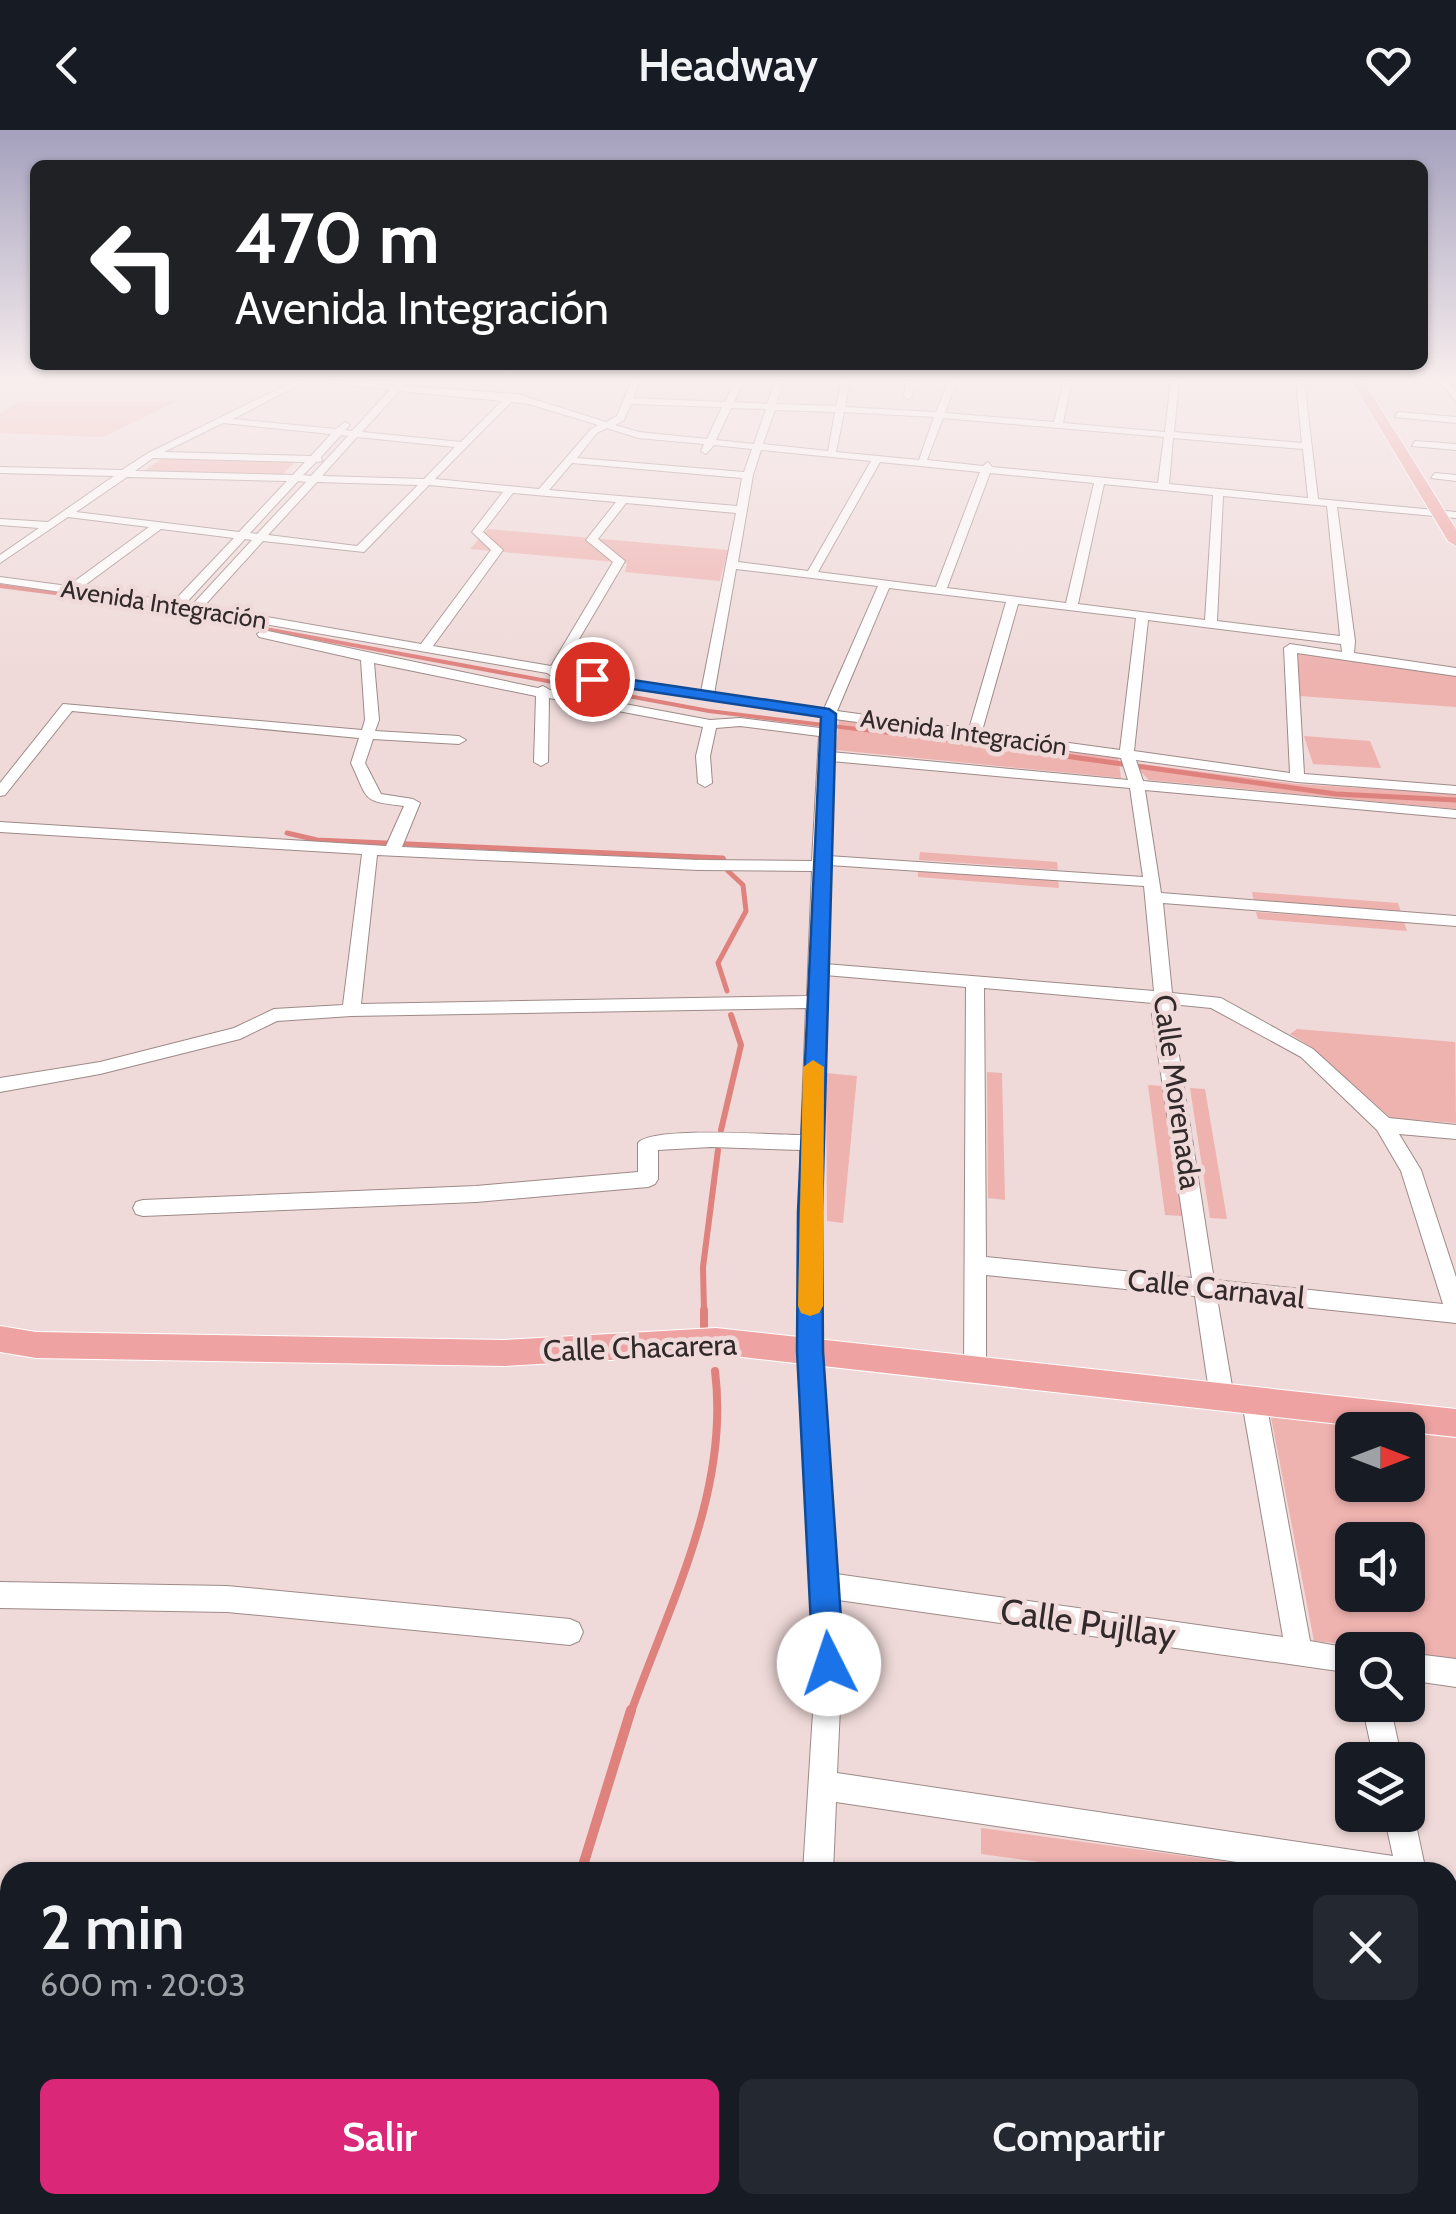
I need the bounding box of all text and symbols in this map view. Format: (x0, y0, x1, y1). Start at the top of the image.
icon: back (40, 38, 95, 93)
text: Headway (638, 38, 818, 92)
icon: heart (1361, 38, 1416, 93)
text: 470 m (235, 195, 440, 281)
icon: left (70, 200, 200, 330)
text: Avenida Integración (235, 281, 609, 335)
street label: Avenida Integración (59, 573, 269, 635)
pin (550, 637, 635, 722)
icon: arrive (565, 652, 620, 707)
street label: Avenida Integración (859, 703, 1069, 761)
street label: Calle Morenada (1146, 992, 1210, 1192)
street label: Calle Carnaval (1126, 1261, 1307, 1316)
street label: Calle Chacarera (542, 1326, 738, 1369)
north arrow (1335, 1412, 1425, 1502)
map controls (1335, 1412, 1425, 1832)
button: sound (1335, 1522, 1425, 1612)
street label: Calle Pujllay (998, 1589, 1179, 1656)
position arrow (777, 1612, 881, 1716)
button: search (1335, 1632, 1425, 1722)
button: layers (1335, 1742, 1425, 1832)
text: 2 min (40, 1891, 185, 1964)
button: close (1313, 1895, 1418, 2000)
text: 600 m · 20:03 (40, 1965, 246, 2004)
button: Salir (40, 2079, 719, 2194)
button: Compartir (739, 2079, 1418, 2194)

